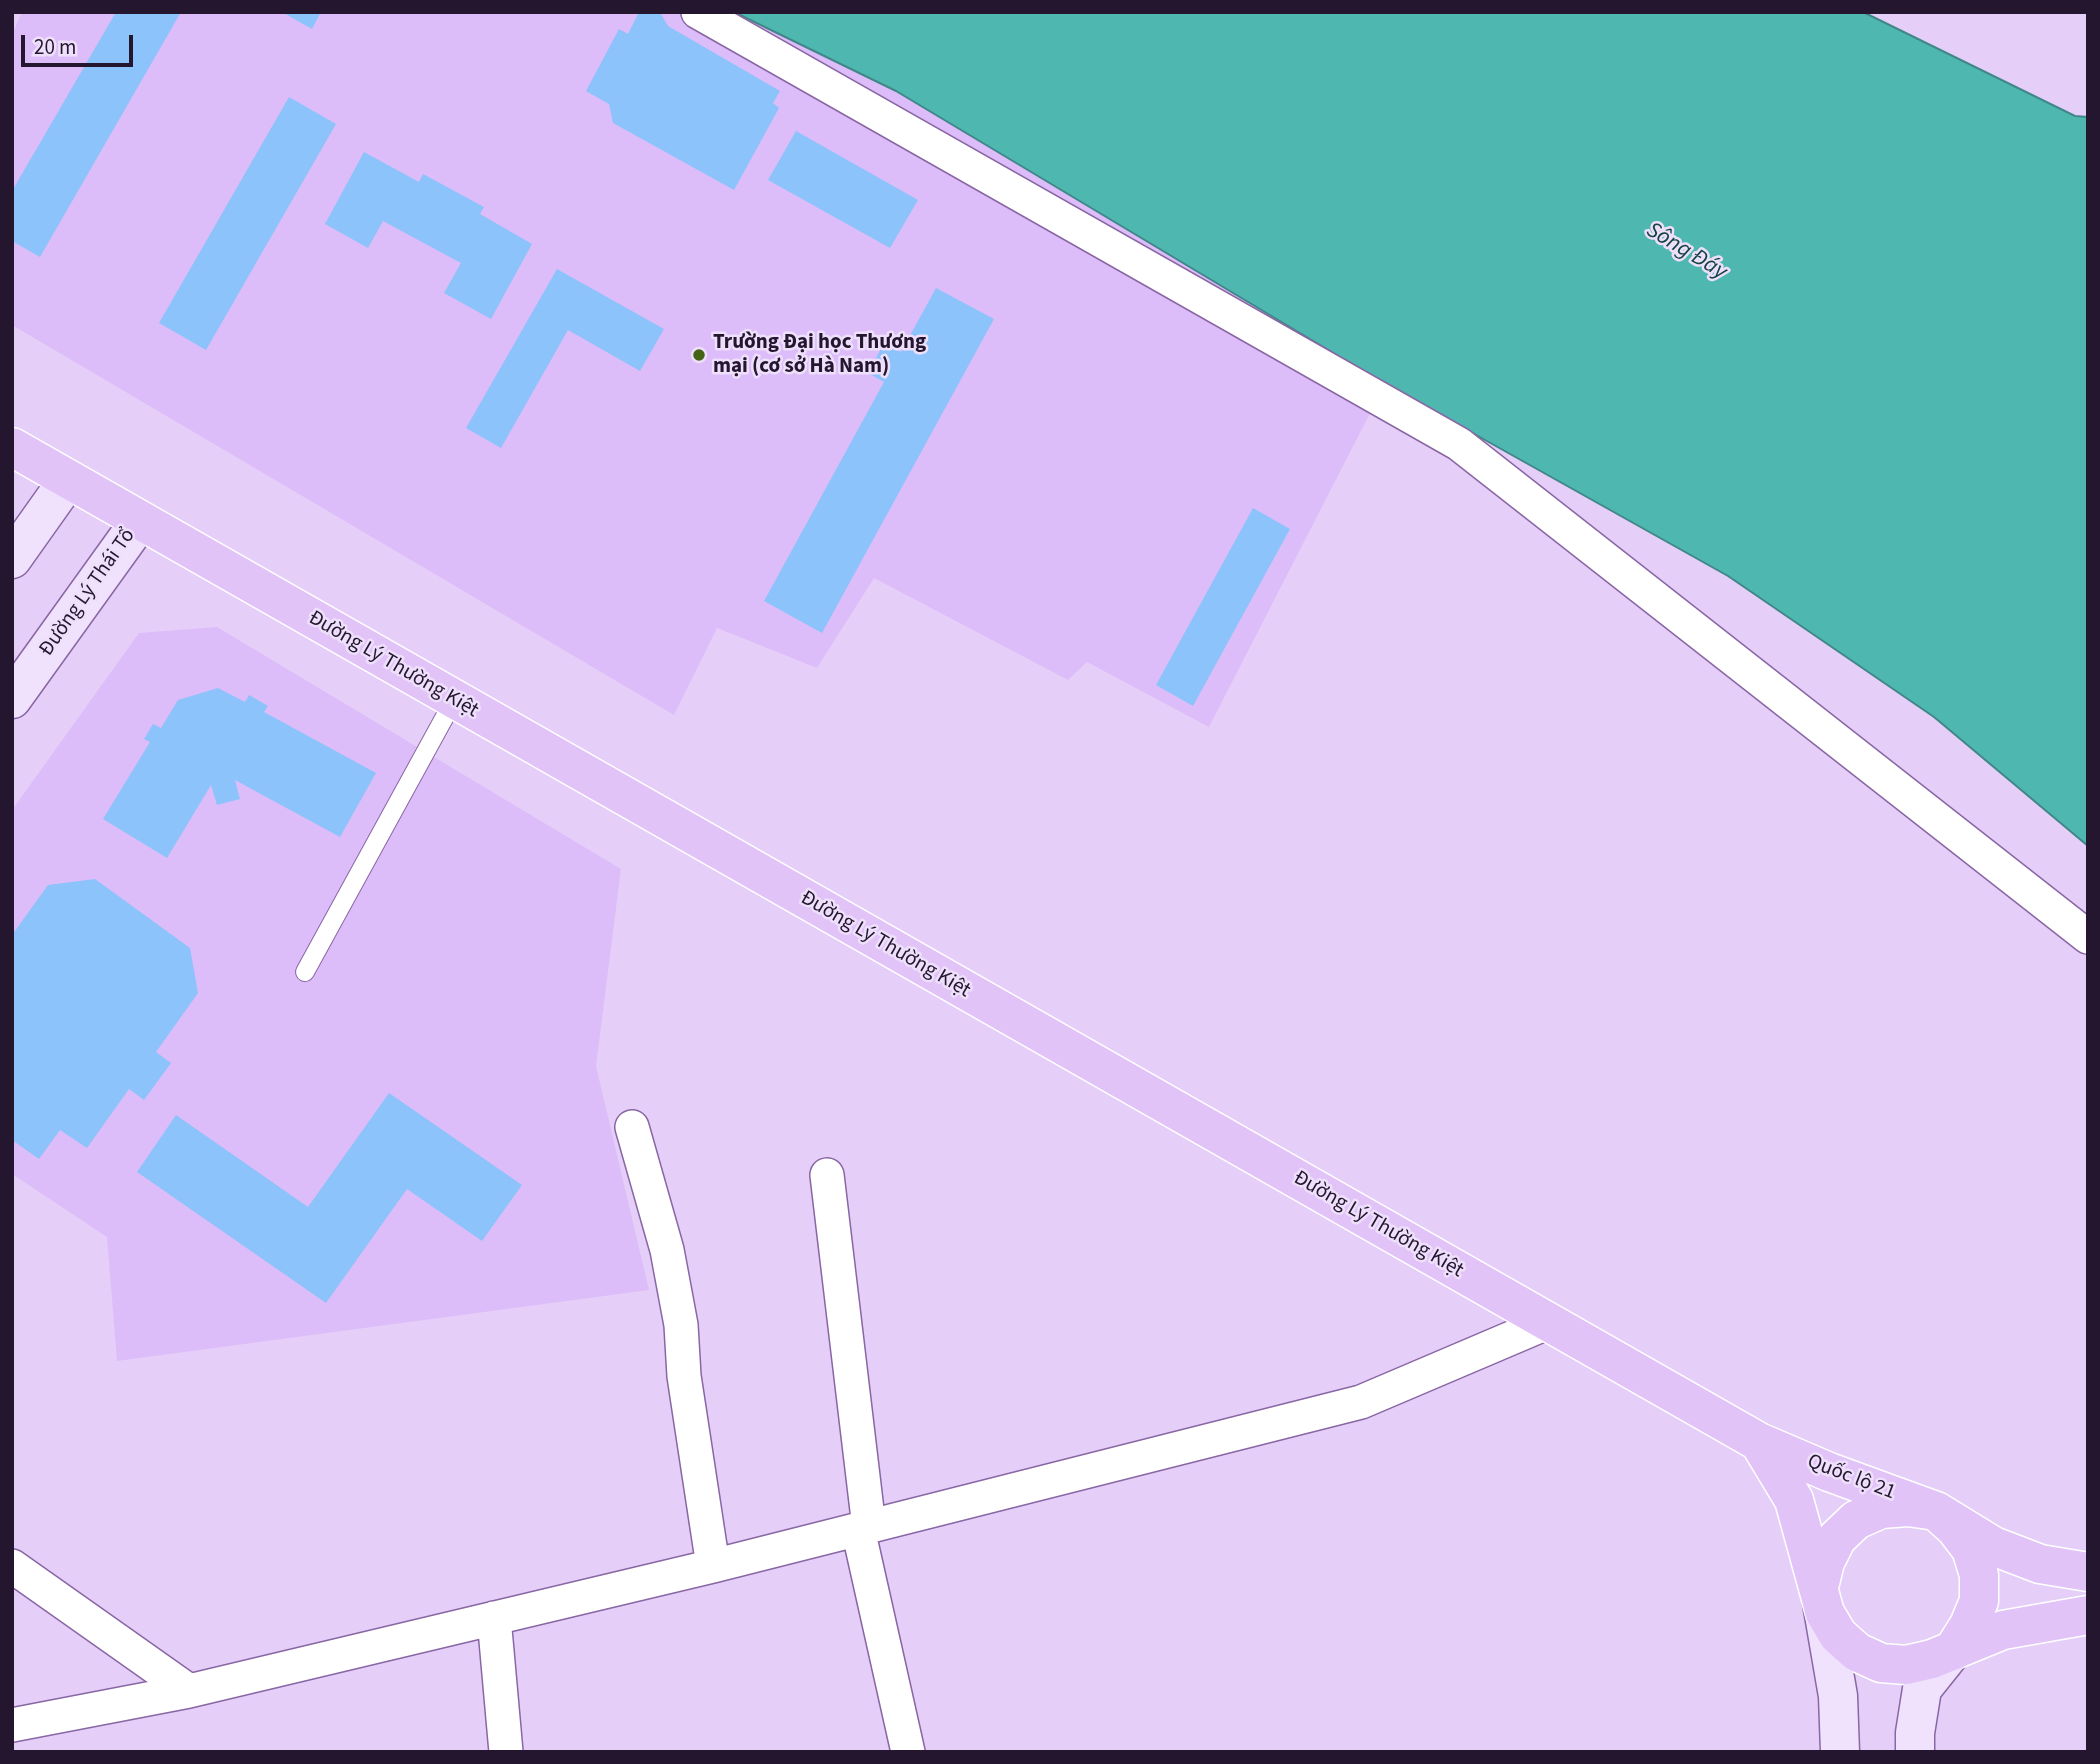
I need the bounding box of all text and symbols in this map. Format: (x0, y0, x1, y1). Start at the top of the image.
scale bar (24, 21, 136, 65)
text: 20 m (34, 32, 76, 62)
water label: Sông Đáy (1641, 217, 1731, 287)
place label: Trường Đại học Thương mại (cơ sở Hà Nam) (713, 330, 926, 380)
marker: Trường Đại học Thương mại (cơ sở Hà Nam) (691, 347, 707, 363)
street label: Đường Lý Thái Tổ (35, 524, 141, 662)
street label: Đường Lý Thường Kiệt (303, 606, 483, 724)
street label: Đường Lý Thường Kiệt (795, 886, 975, 1004)
street label: Đường Lý Thường Kiệt (1288, 1166, 1468, 1284)
street label: Quốc lộ 21 (1803, 1450, 1899, 1506)

